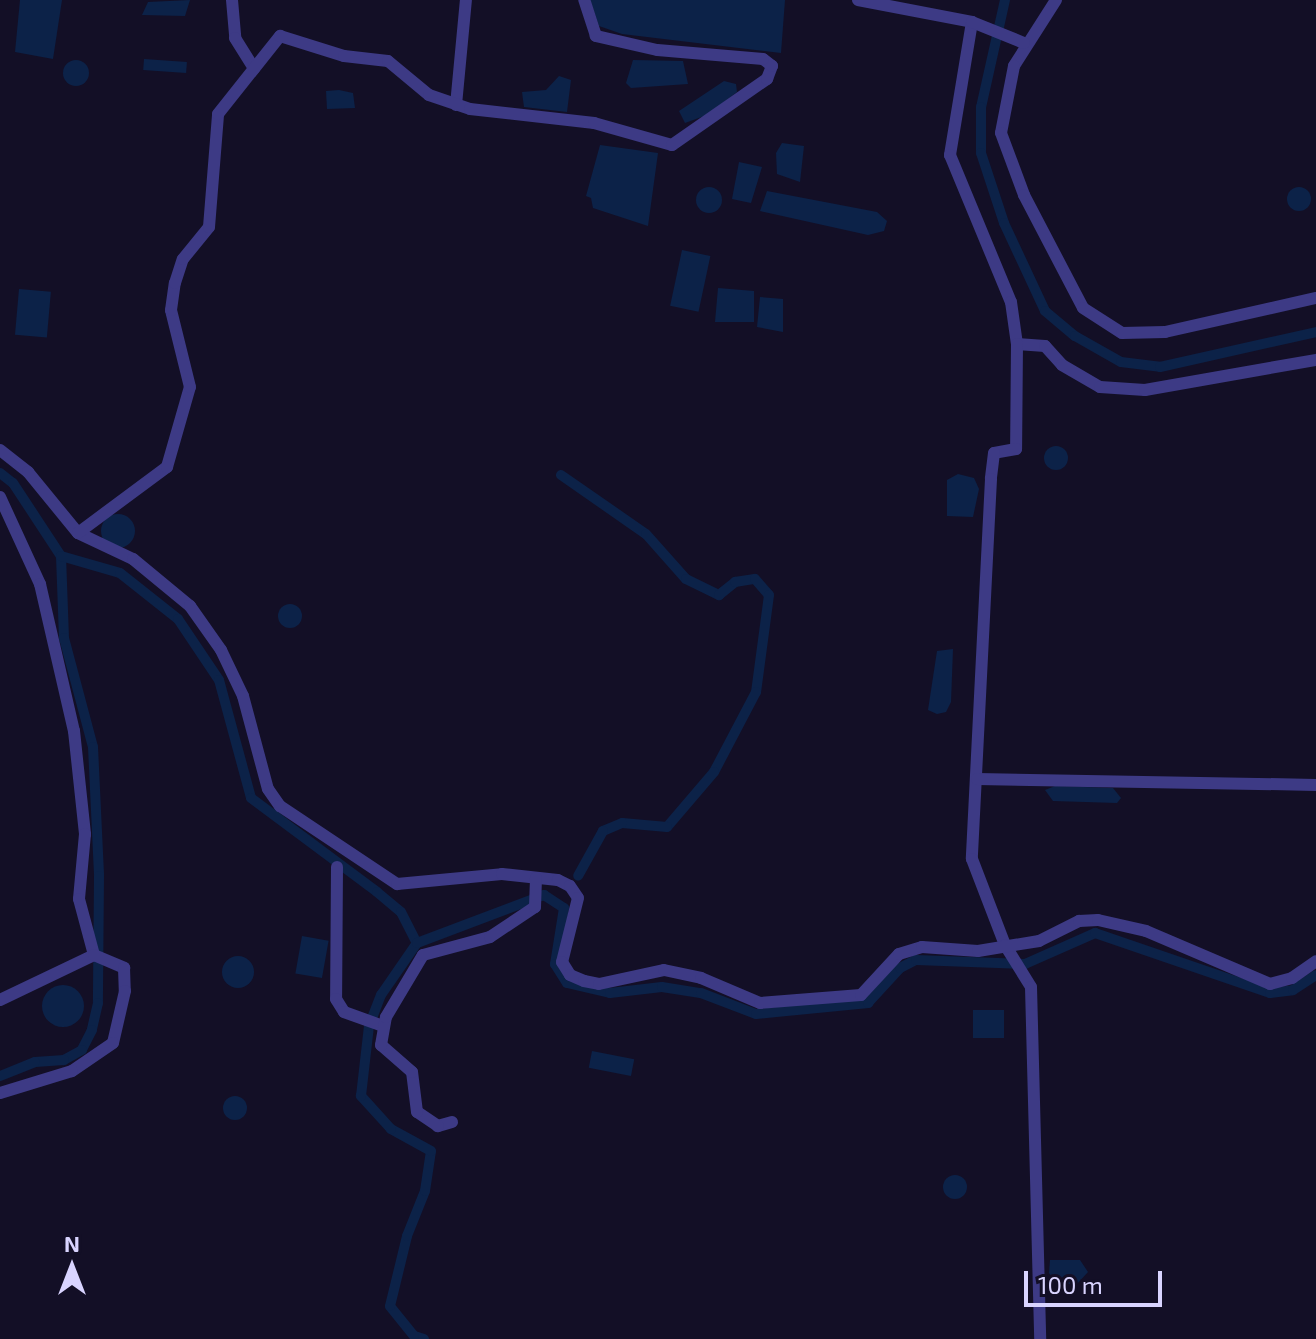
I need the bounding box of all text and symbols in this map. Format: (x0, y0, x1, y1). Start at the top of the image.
north arrow (32, 1227, 112, 1307)
text: N (64, 1230, 80, 1256)
scale bar (1028, 1255, 1166, 1305)
text: 100 m (1038, 1270, 1103, 1299)

